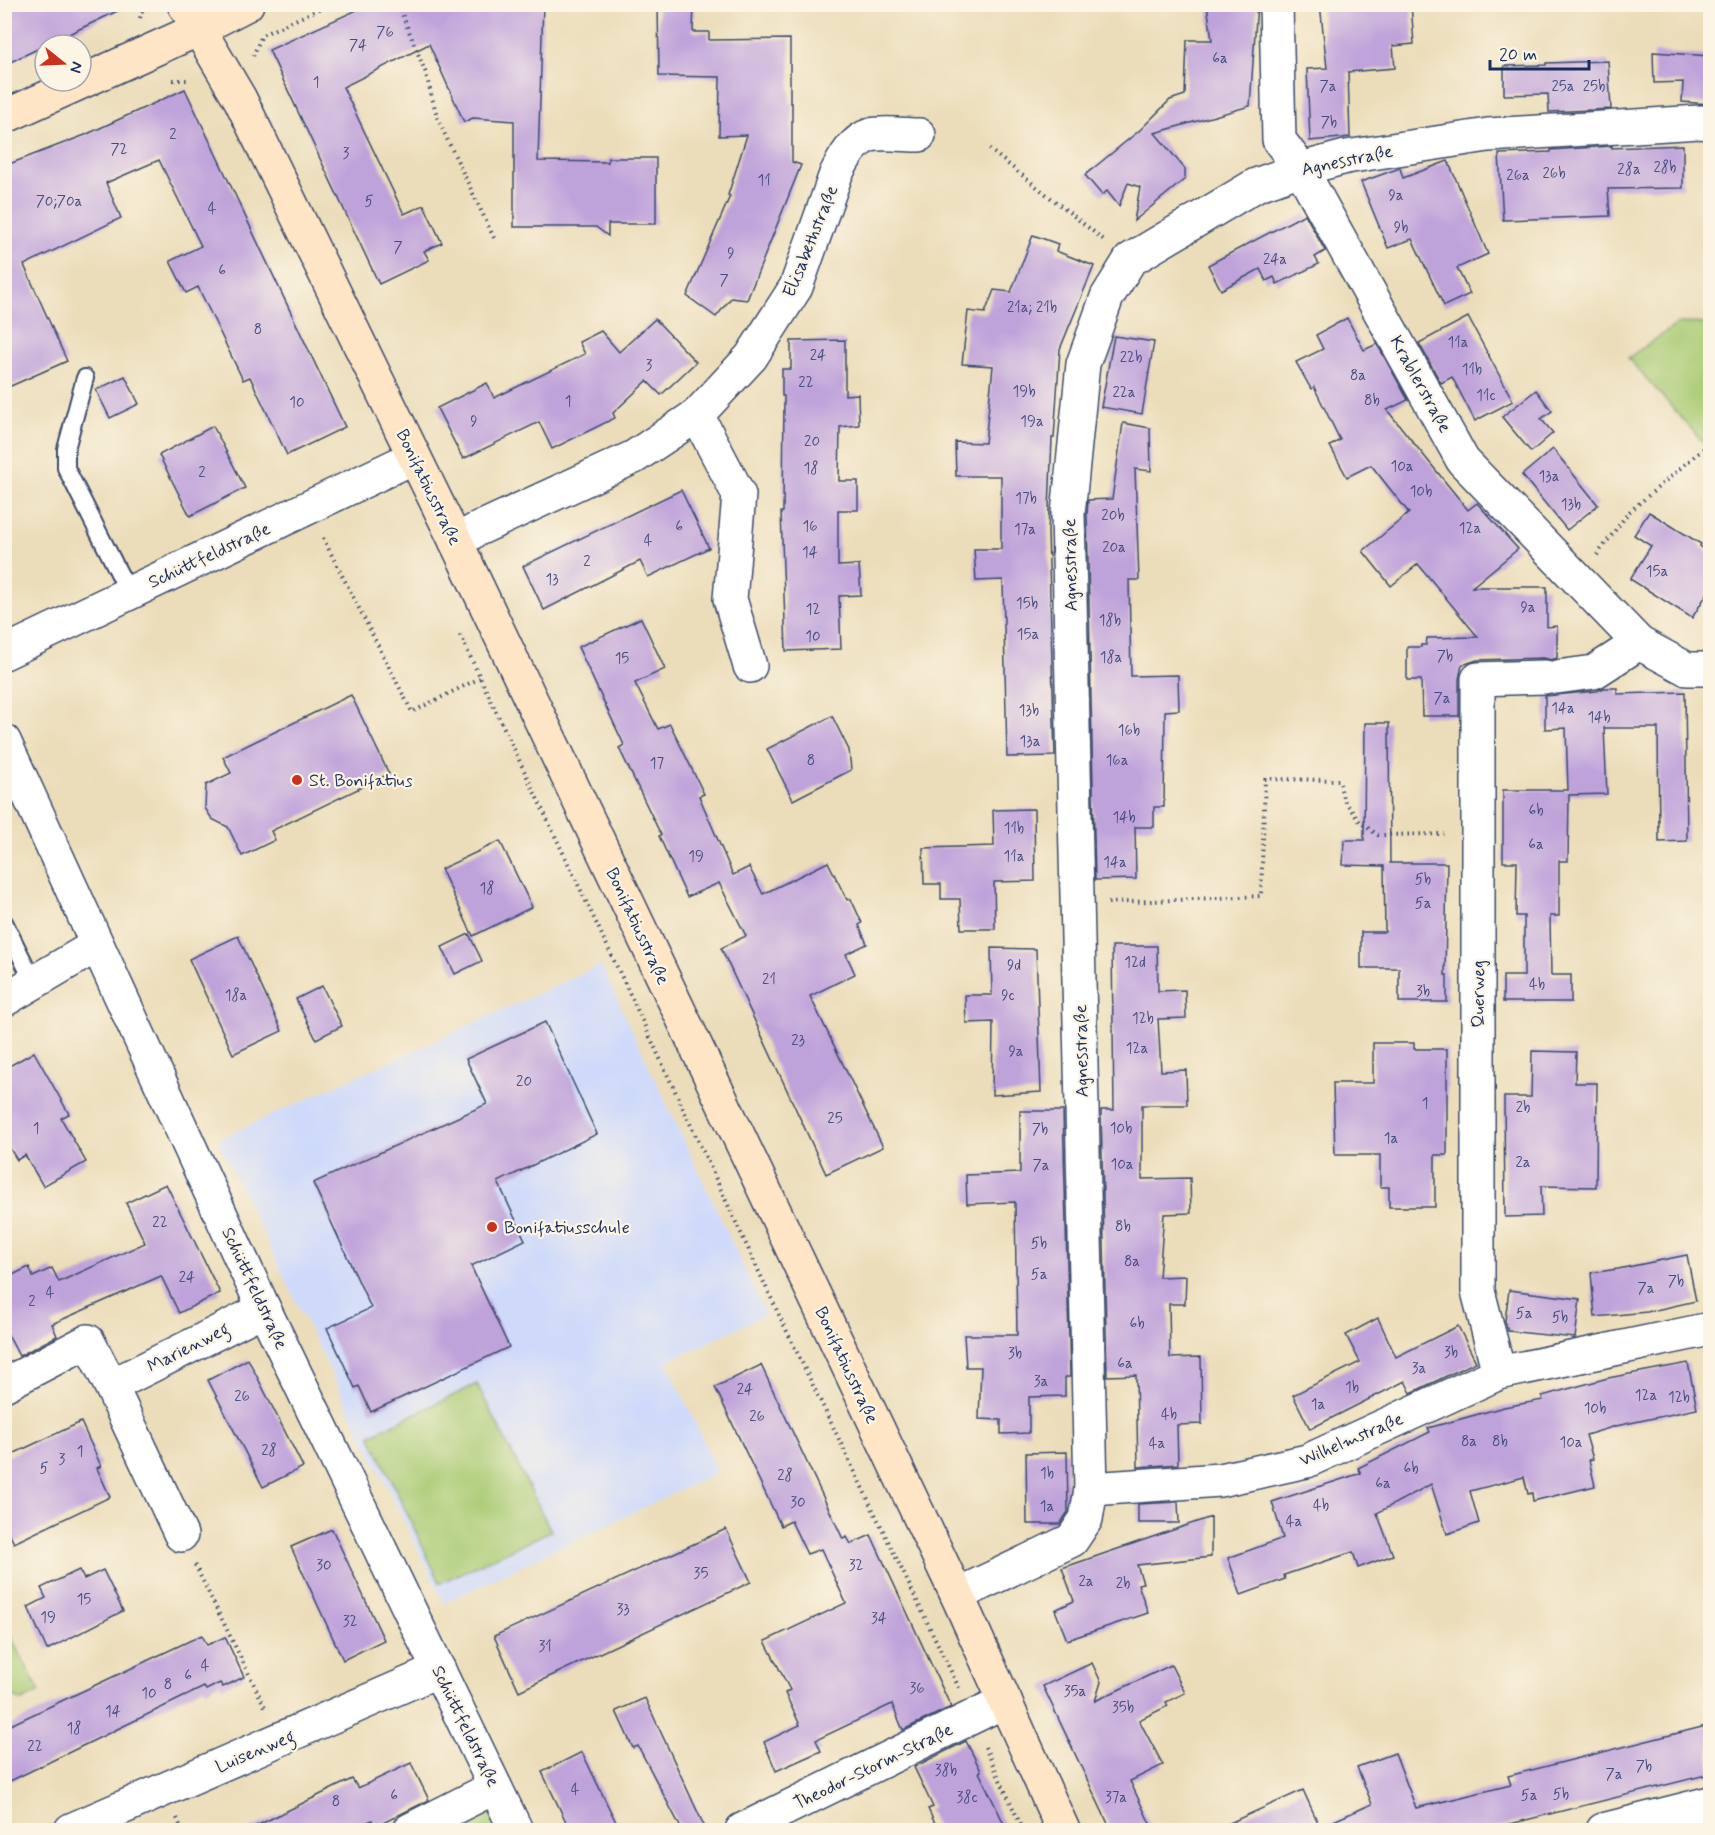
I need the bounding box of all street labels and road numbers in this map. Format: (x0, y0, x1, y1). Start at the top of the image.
street label: Agnesstraße (1299, 140, 1395, 182)
street label: Elisabethstraße (778, 182, 844, 301)
street label: Krablerstraße (1384, 332, 1457, 438)
street label: Bonifatiusstraße (390, 425, 467, 550)
street label: Schüttfeldstraße (144, 517, 275, 595)
street label: Agnesstraße (1058, 518, 1084, 612)
street label: Bonifatiusstraße (600, 864, 675, 989)
street label: Querweg (1467, 960, 1491, 1028)
street label: Agnesstraße (1069, 1004, 1095, 1098)
street label: Schüttfeldstraße (215, 1223, 293, 1354)
street label: Bonifatiusstraße (809, 1303, 884, 1428)
street label: Marienweg (143, 1317, 234, 1381)
street label: Wilhelmstraße (1296, 1407, 1407, 1473)
street label: Schüttfeldstraße (425, 1662, 505, 1791)
street label: Theodor-Storm-Straße (790, 1718, 957, 1816)
street label: Luisenweg (212, 1725, 299, 1781)

